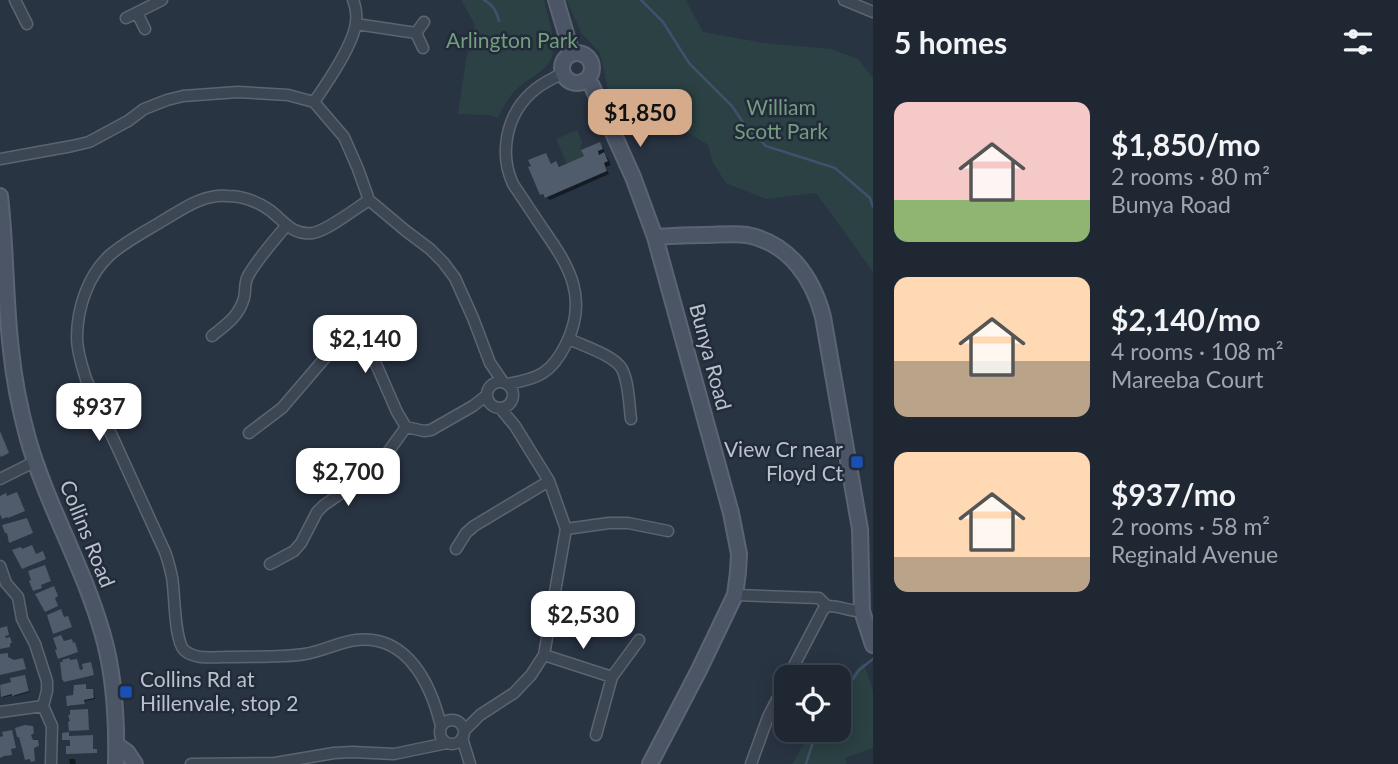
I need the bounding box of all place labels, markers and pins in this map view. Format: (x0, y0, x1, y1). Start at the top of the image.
pin: $1,850 (583, 90, 697, 149)
pin: $2,140 (308, 316, 422, 375)
pin: $937 (58, 384, 140, 443)
place label: View Cr near Floyd Ct (724, 436, 843, 485)
pin: $2,700 (291, 448, 405, 508)
marker: View Cr near Floyd Ct (849, 454, 865, 470)
pin: $2,530 (526, 592, 640, 651)
place label: Collins Rd at Hillenvale, stop 2 (140, 666, 298, 715)
marker: Collins Rd at Hillenvale, stop 2 (118, 684, 134, 700)

